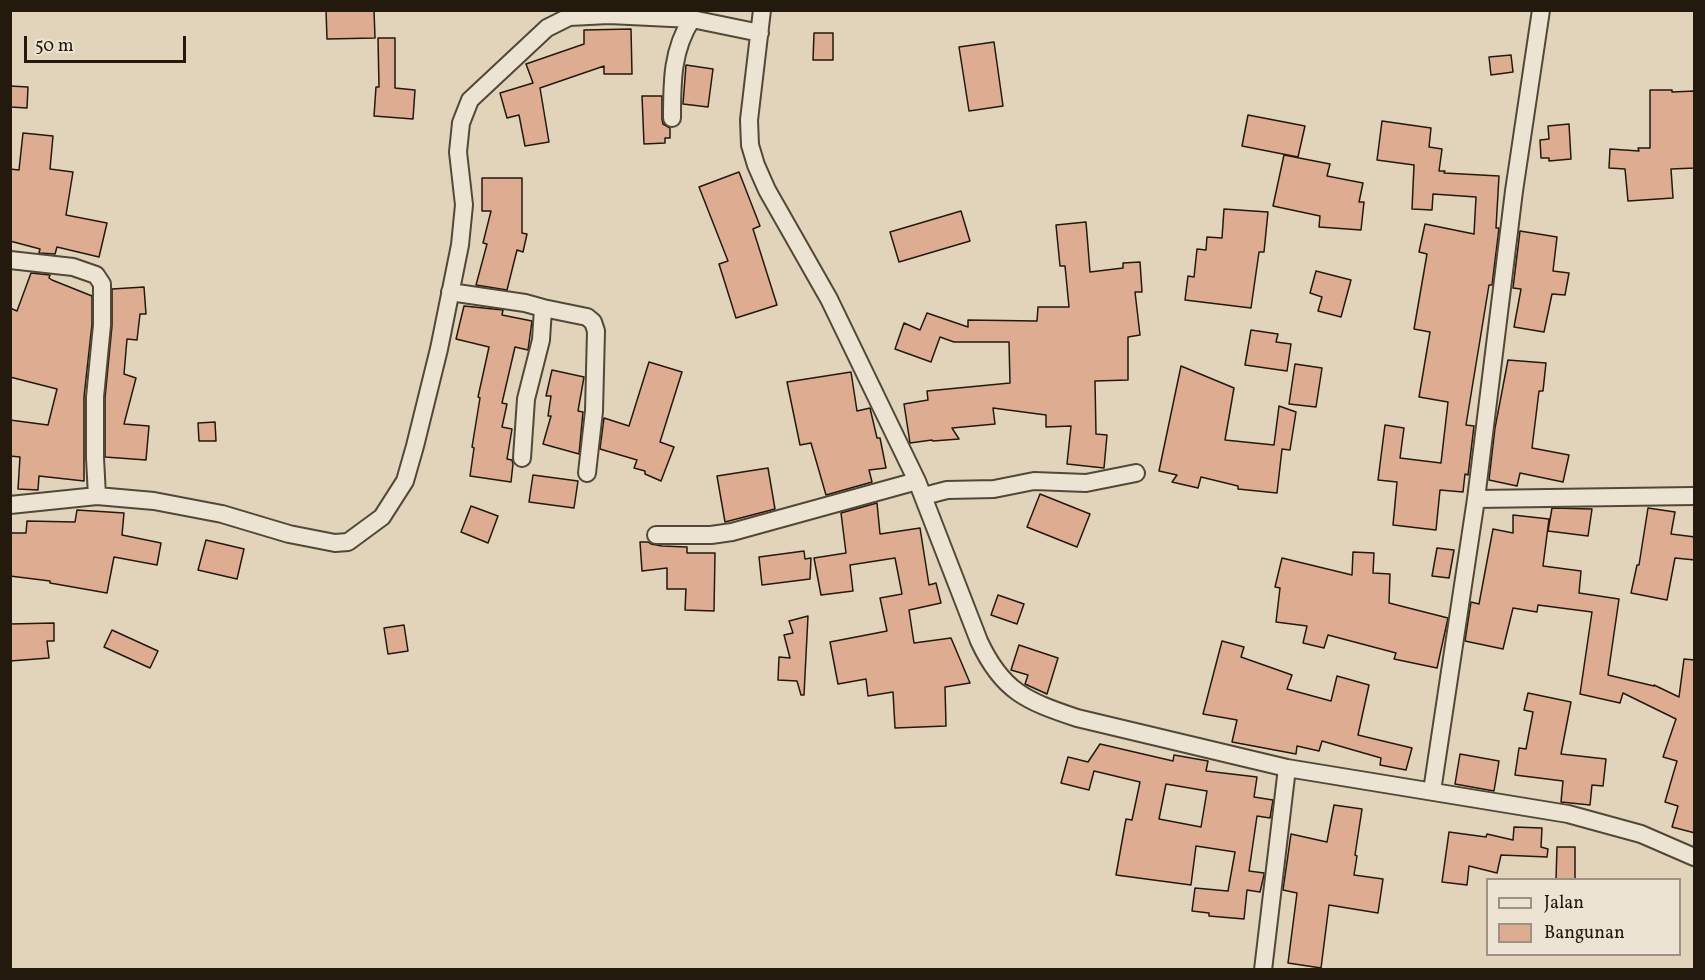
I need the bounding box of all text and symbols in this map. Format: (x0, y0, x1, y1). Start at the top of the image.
scale bar (27, 24, 189, 62)
text: 50 m (35, 34, 74, 59)
legend (1486, 878, 1681, 956)
text: Jalan (1544, 891, 1584, 916)
text: Bangunan (1544, 921, 1625, 946)

